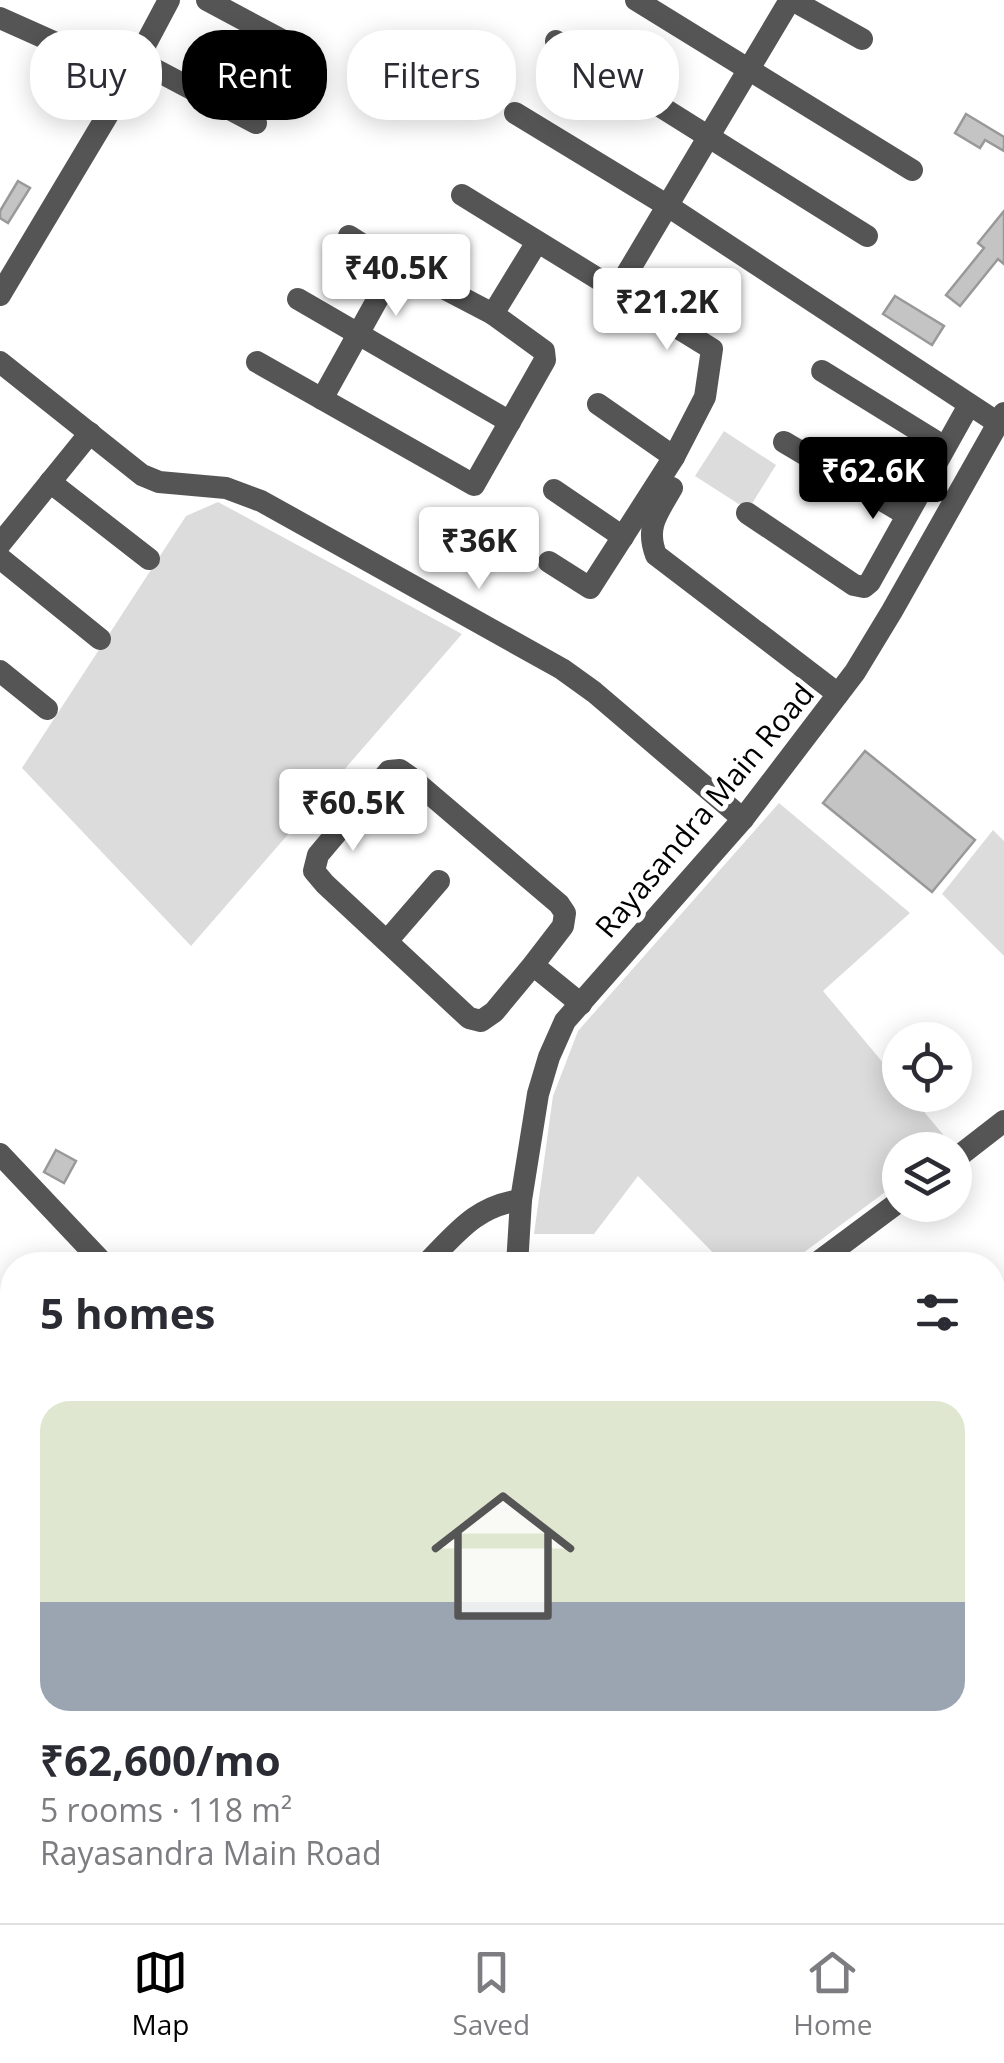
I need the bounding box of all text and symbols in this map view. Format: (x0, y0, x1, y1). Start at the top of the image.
chip: Buy (30, 30, 162, 120)
chip: Rent (182, 30, 327, 120)
chip: Filters (347, 30, 516, 120)
chip: New (536, 30, 679, 120)
pin: ₹40.5K (315, 234, 477, 319)
text: ₹40.5K (344, 245, 448, 288)
pin: ₹21.2K (586, 268, 748, 353)
text: ₹21.2K (615, 279, 719, 322)
pin: ₹62.6K (792, 437, 954, 522)
text: ₹62.6K (821, 448, 925, 491)
pin: ₹36K (420, 507, 538, 592)
text: ₹36K (441, 518, 517, 561)
street label: Rayasandra Main Road (585, 674, 823, 946)
pin: ₹60.5K (272, 769, 434, 854)
text: ₹60.5K (301, 780, 405, 823)
map controls (882, 1022, 972, 1222)
button: locate (882, 1022, 972, 1112)
button: layers (882, 1132, 972, 1222)
text: 5 homes (40, 1284, 215, 1341)
icon: filters (910, 1285, 965, 1340)
icon: home (413, 1466, 593, 1646)
text: ₹62,600/mo (40, 1731, 281, 1788)
text: 5 rooms · 118 m² (40, 1788, 292, 1831)
text: Rayasandra Main Road (40, 1831, 382, 1874)
tab: Map (132, 1945, 189, 2043)
tab: Saved (452, 1945, 530, 2043)
tab: Home (793, 1945, 872, 2043)

